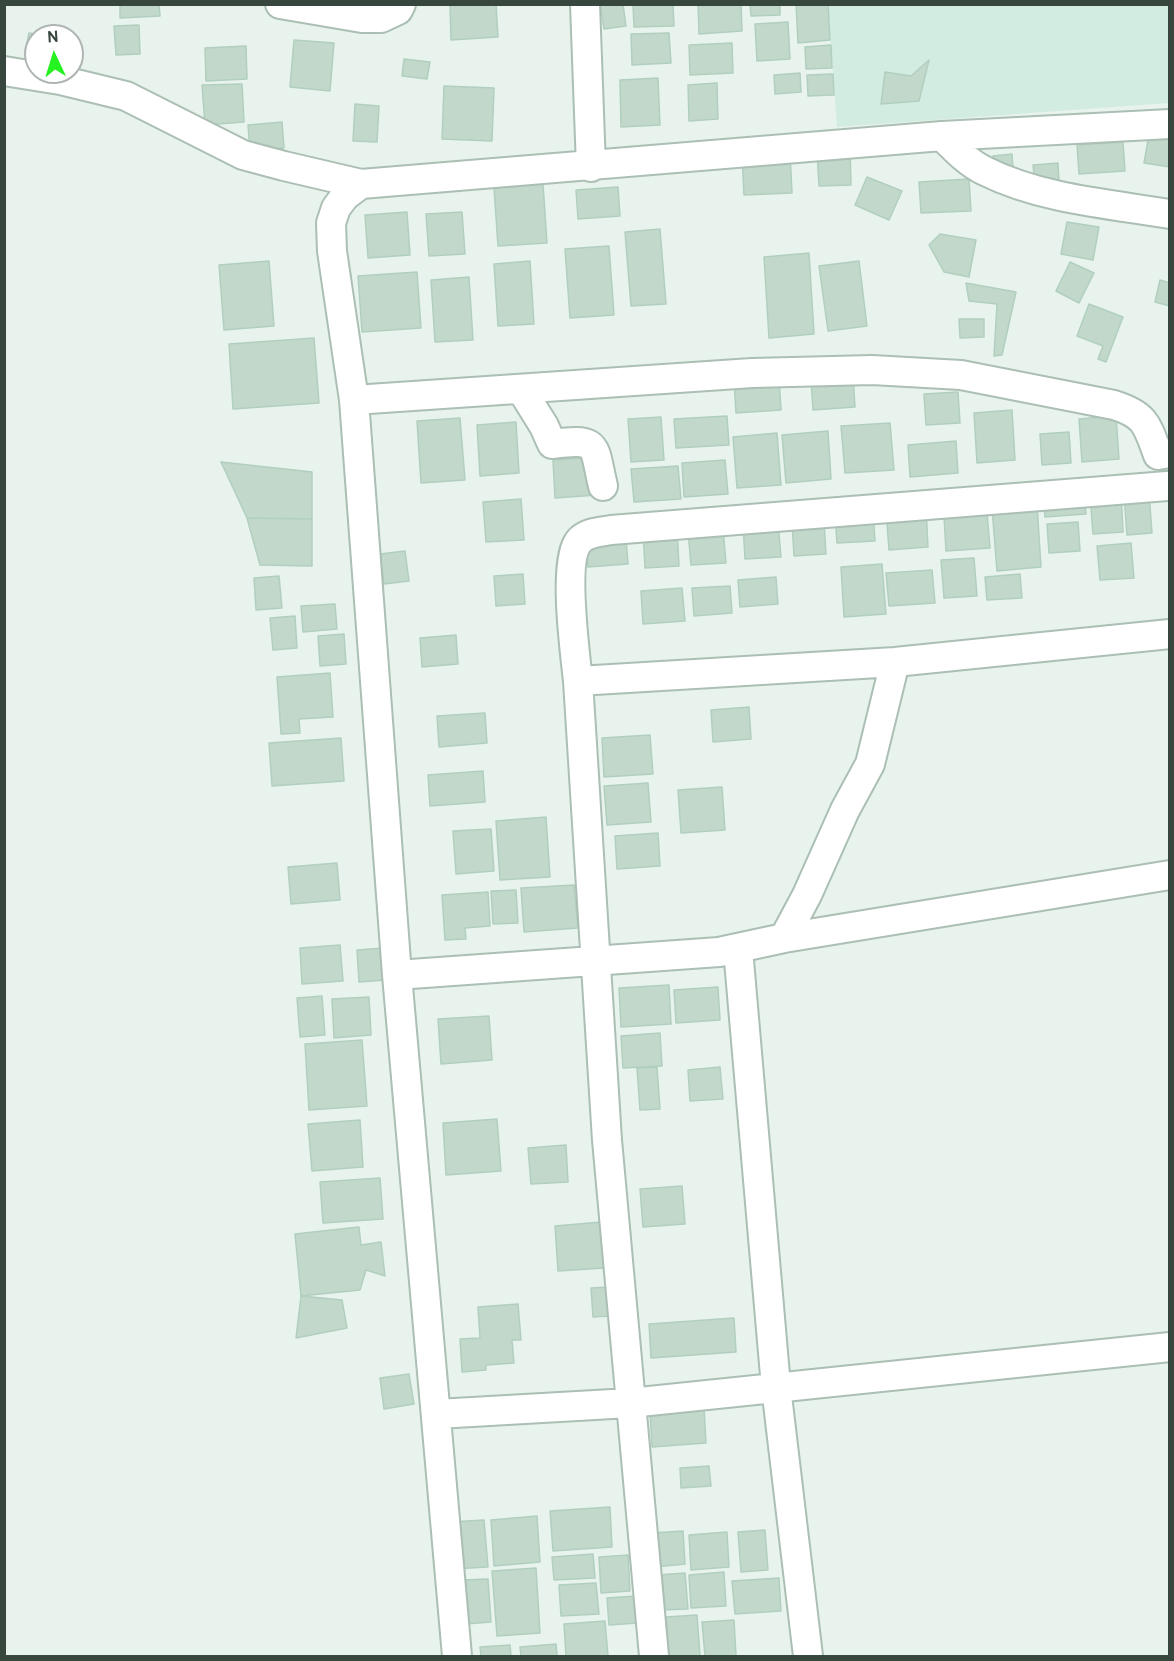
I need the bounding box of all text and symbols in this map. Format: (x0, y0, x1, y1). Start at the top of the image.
north arrow (24, 24, 84, 84)
text: N (46, 28, 59, 48)

